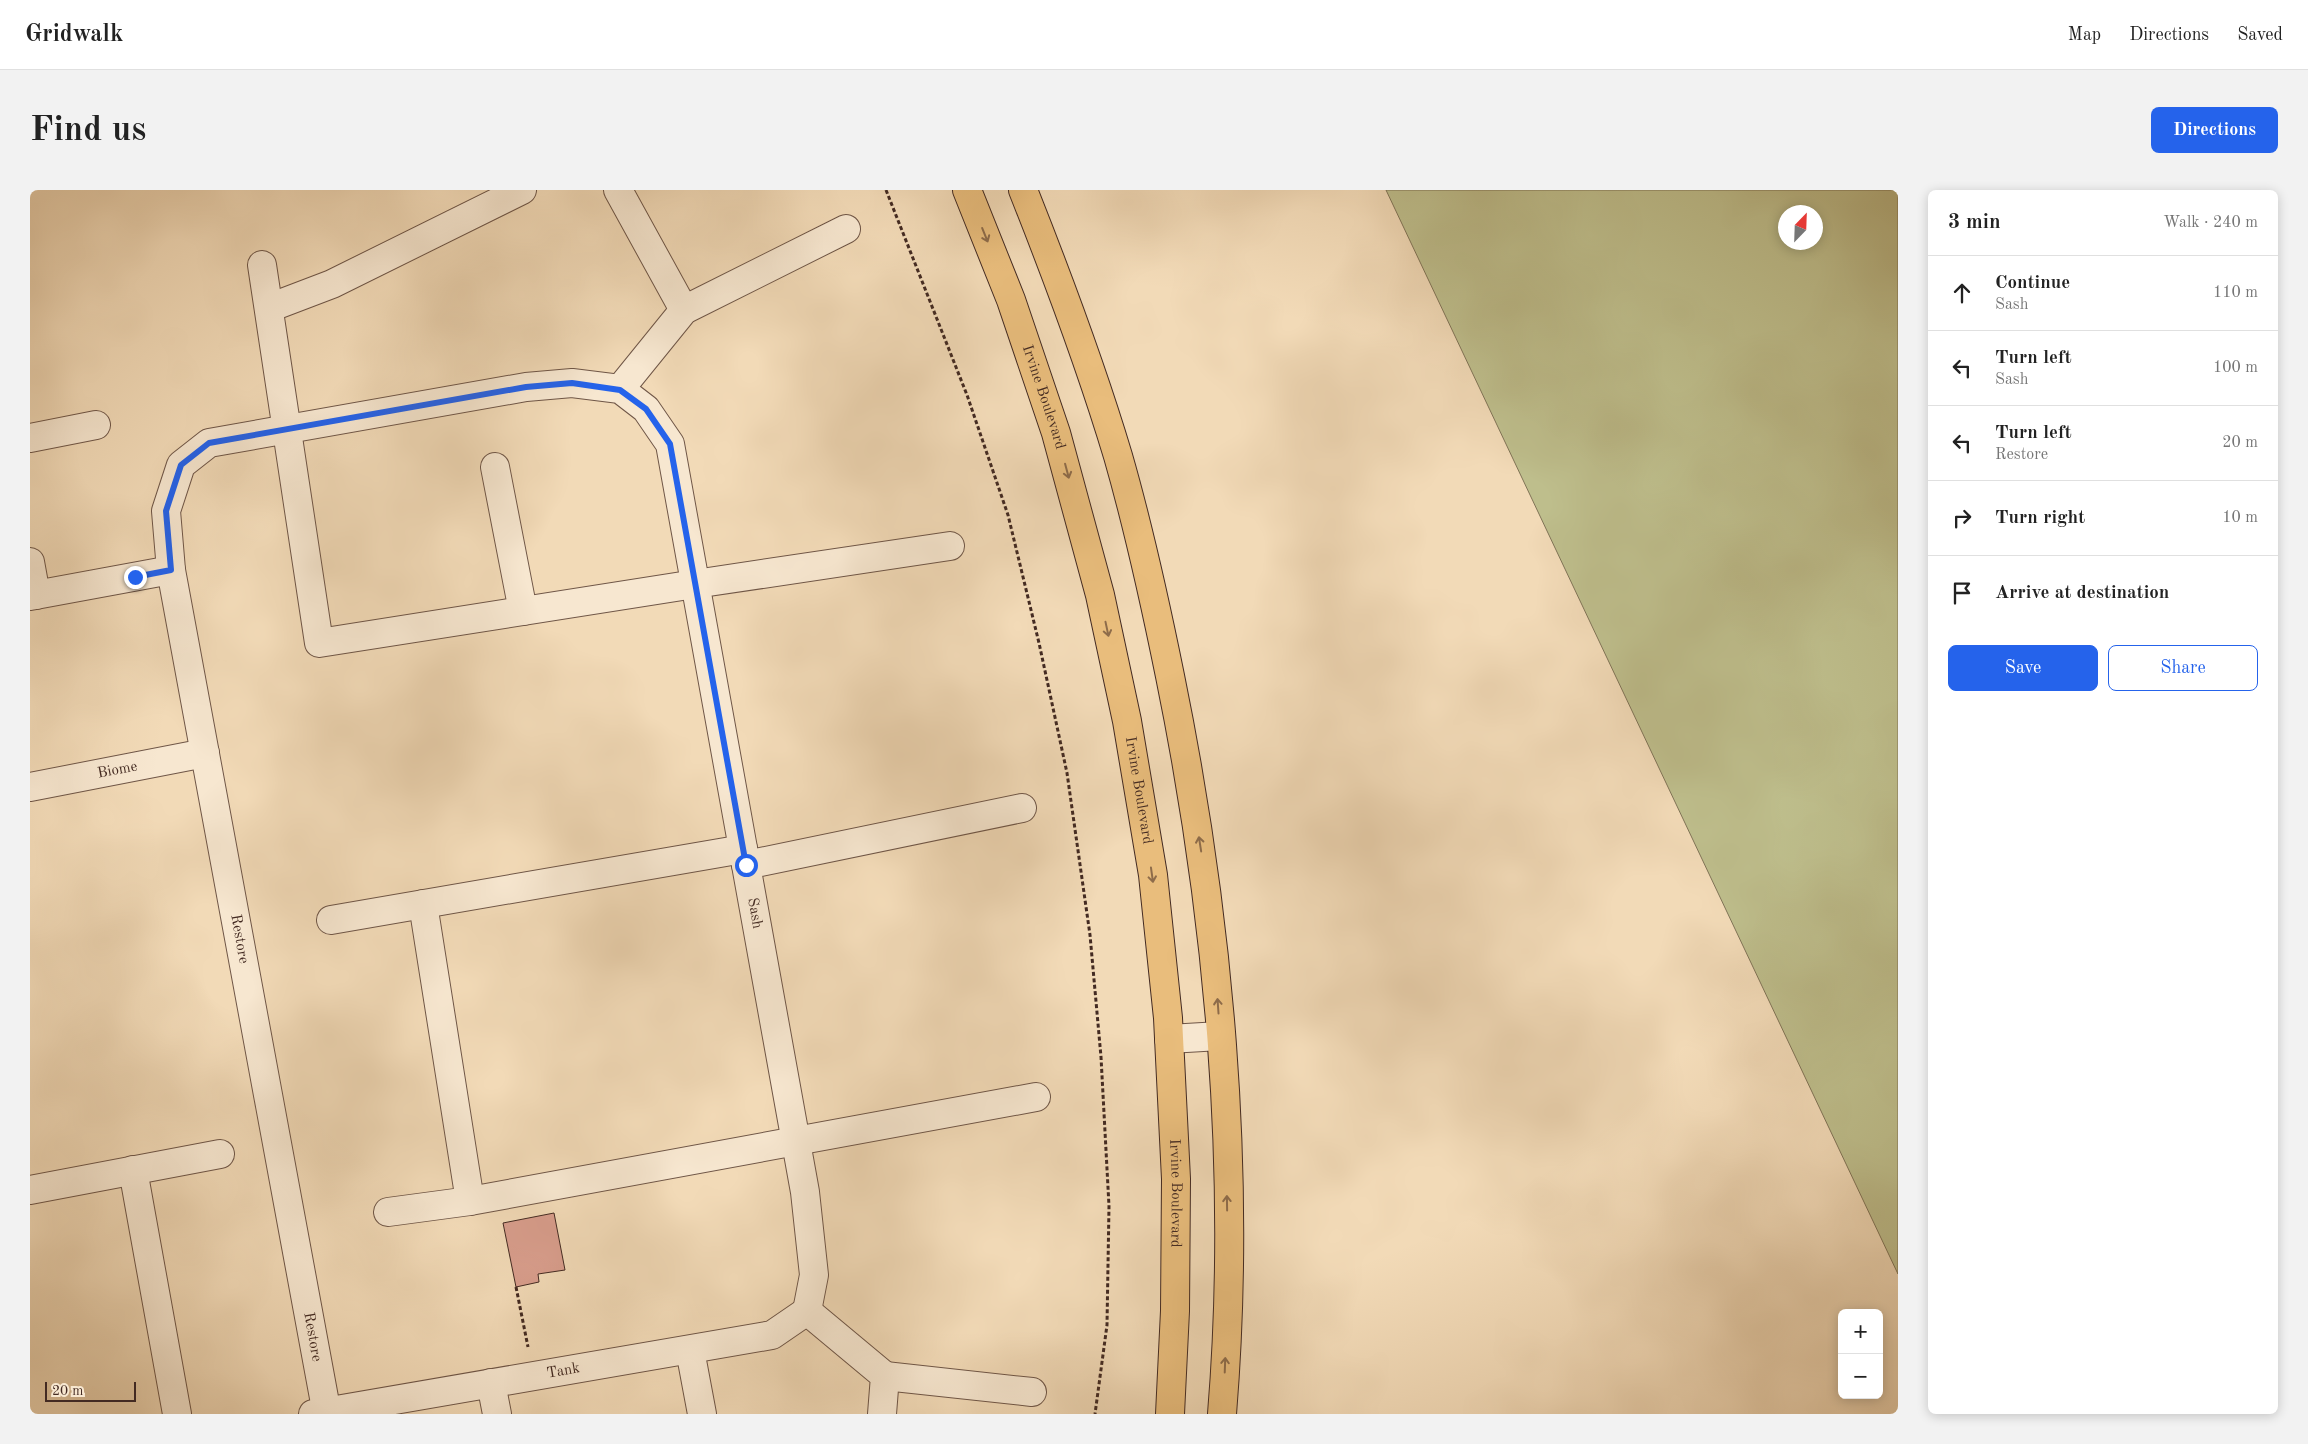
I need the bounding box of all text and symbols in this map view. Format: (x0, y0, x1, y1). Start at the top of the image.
text: Gridwalk (25, 23, 123, 47)
text: Map (2068, 26, 2101, 44)
text: Directions (2129, 26, 2209, 44)
text: Saved (2237, 26, 2283, 44)
button: Directions (2151, 107, 2278, 153)
text: Find us (30, 113, 146, 148)
north arrow (1778, 205, 1823, 250)
text: 3 min (1948, 212, 2001, 233)
text: Walk · 240 m (2163, 215, 2258, 231)
one-way arrow (981, 227, 990, 242)
text: Continue (1995, 274, 2070, 293)
icon: ahead (1948, 279, 1976, 307)
text: 110 m (2213, 285, 2258, 301)
text: Sash (1995, 297, 2028, 313)
street label: Irvine Boulevard (1019, 343, 1068, 451)
text: Turn left (1995, 349, 2072, 368)
icon: left (1948, 354, 1976, 382)
text: 100 m (2213, 360, 2258, 376)
text: Sash (1995, 372, 2028, 388)
text: Turn left (1995, 424, 2072, 443)
icon: left (1948, 429, 1976, 457)
text: 20 m (2222, 435, 2258, 451)
text: Restore (1995, 447, 2048, 463)
one-way arrow (1062, 463, 1072, 479)
icon: right (1948, 504, 1976, 532)
text: Turn right (1995, 509, 2085, 528)
text: 10 m (2222, 510, 2258, 526)
route end (124, 566, 147, 589)
icon: arrive (1948, 579, 1976, 607)
text: Arrive at destination (1995, 584, 2169, 603)
one-way arrow (1103, 620, 1112, 636)
button: Save (1948, 645, 2098, 691)
button: Share (2108, 645, 2258, 691)
street label: Irvine Boulevard (1122, 735, 1155, 846)
street label: Biome (96, 759, 139, 781)
one-way arrow (1194, 837, 1204, 853)
route start (735, 854, 758, 877)
one-way arrow (1147, 866, 1157, 882)
street label: Sash (745, 896, 765, 930)
street label: Restore (227, 913, 251, 965)
one-way arrow (1213, 998, 1222, 1014)
street label: Irvine Boulevard (1167, 1138, 1184, 1248)
one-way arrow (1222, 1195, 1232, 1212)
map controls (1838, 1309, 1883, 1399)
button: + (1838, 1309, 1883, 1354)
street label: Restore (300, 1311, 324, 1363)
button: − (1838, 1354, 1883, 1399)
one-way arrow (1221, 1358, 1230, 1374)
street label: Tank (546, 1361, 581, 1381)
scale bar (45, 1379, 136, 1402)
text: 20 m (52, 1384, 83, 1398)

